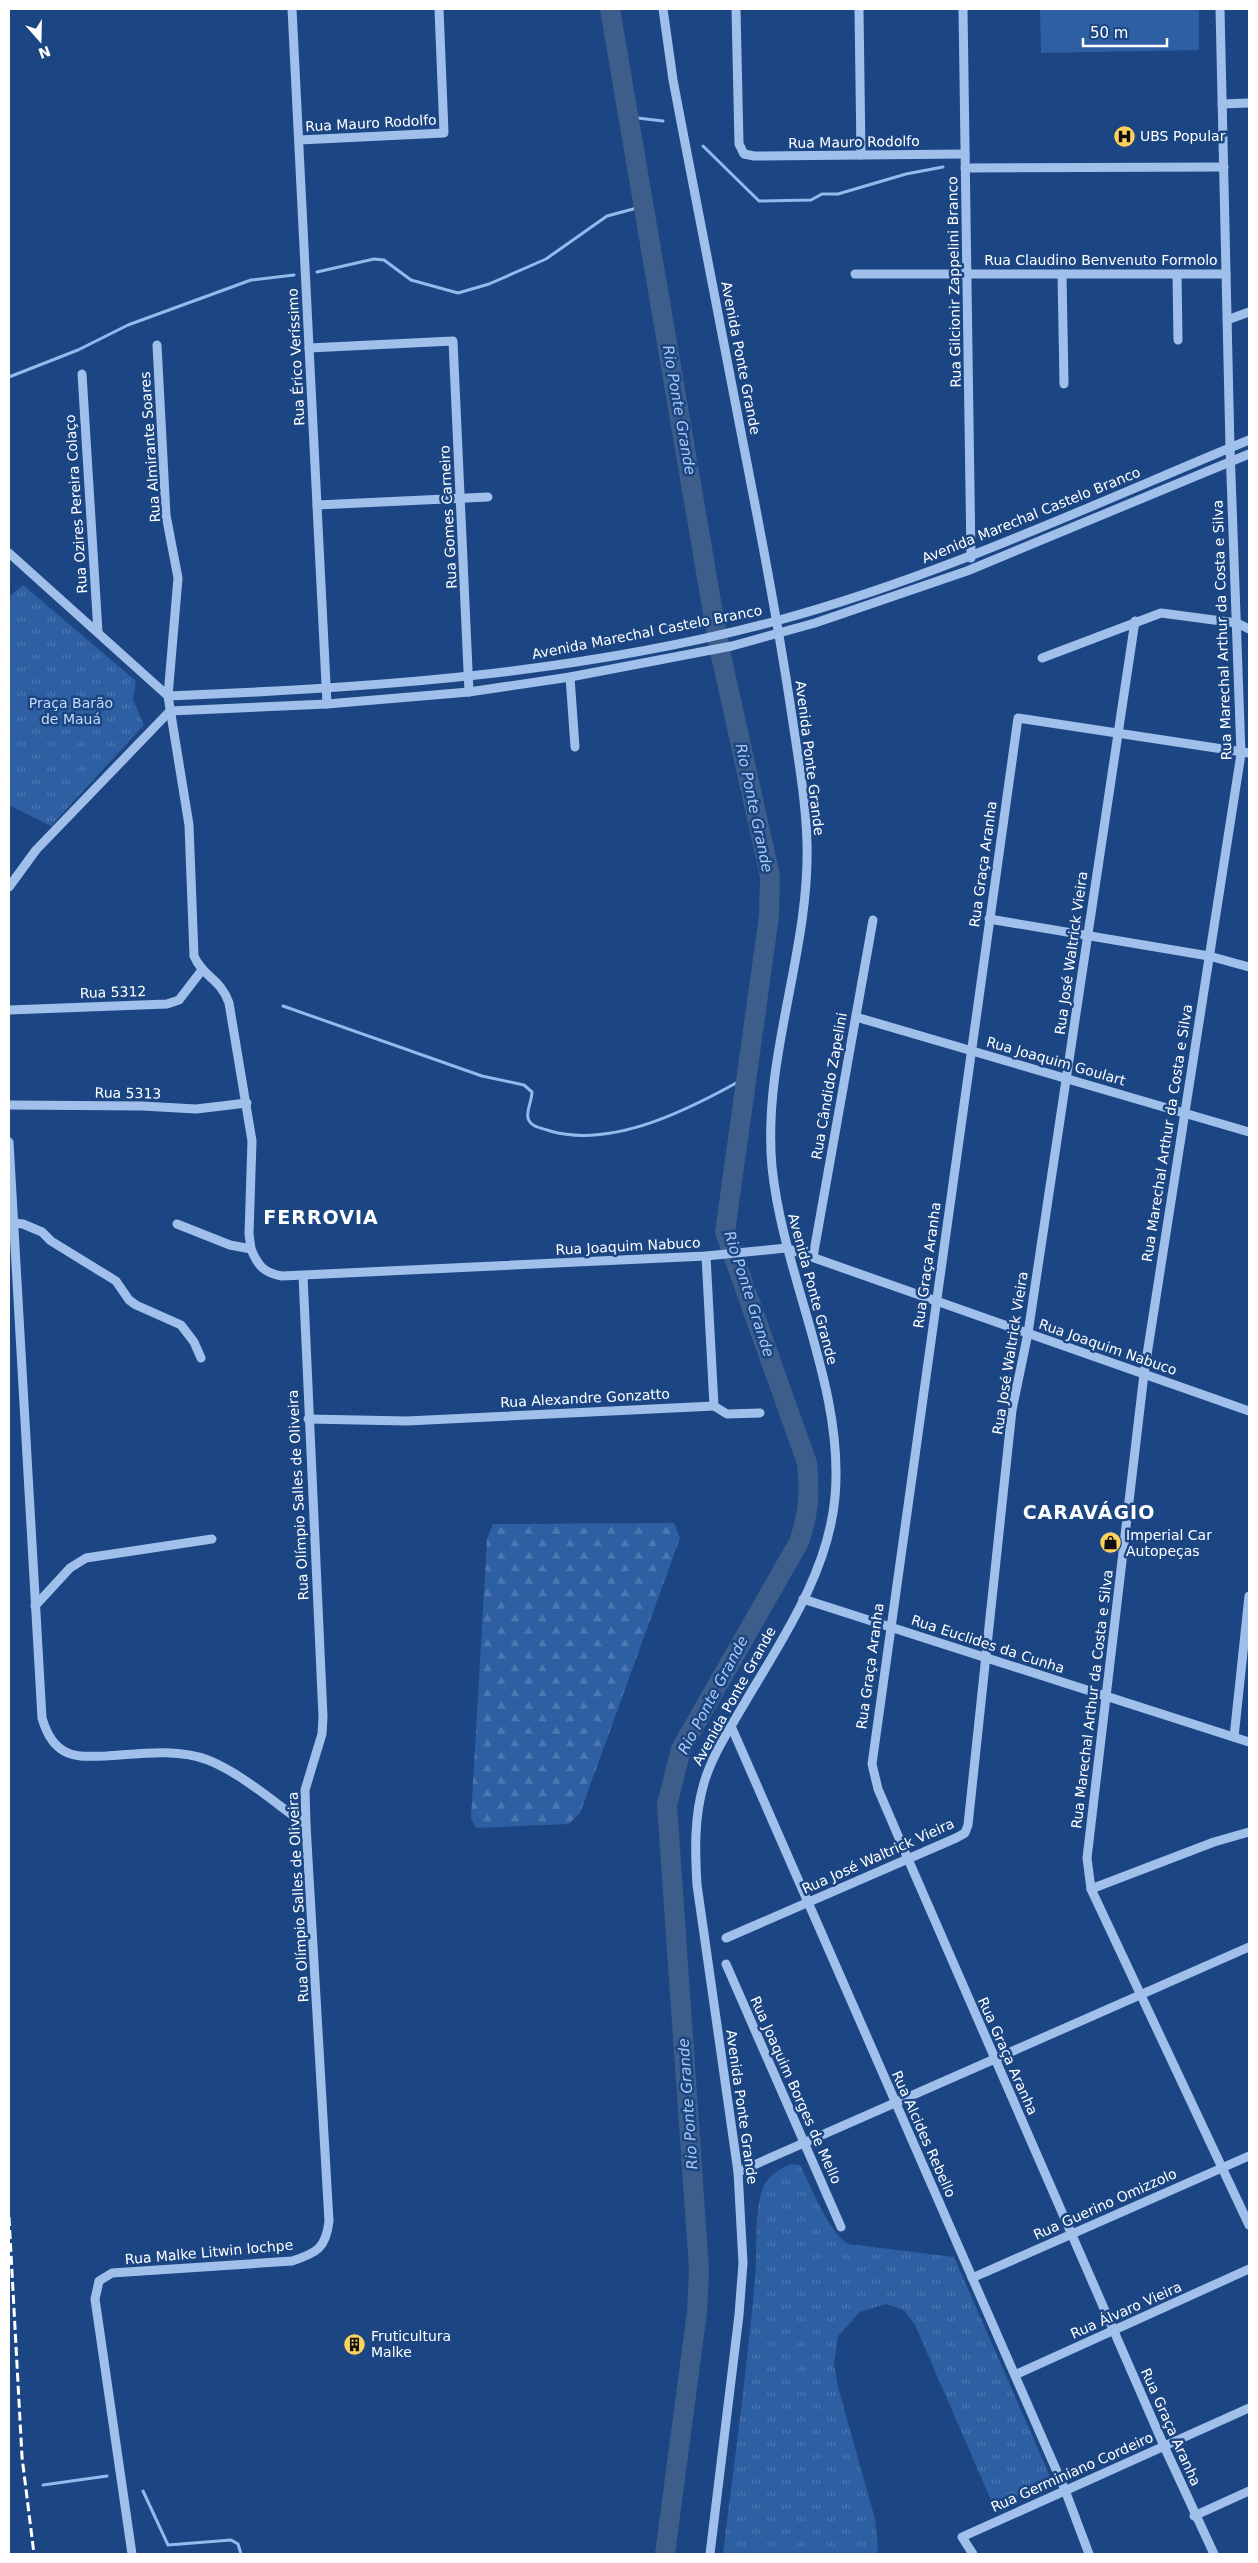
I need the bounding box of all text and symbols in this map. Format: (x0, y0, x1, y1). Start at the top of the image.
north arrow (15, 15, 65, 65)
scale bar (1083, 15, 1167, 47)
text: 50 m (1090, 24, 1128, 42)
text: N (36, 43, 53, 62)
street label: Rua Mauro Rodolfo (305, 112, 437, 134)
hospital icon: UBS Popular (1112, 124, 1136, 148)
place label: UBS Popular (1140, 128, 1226, 144)
street label: Rua Mauro Rodolfo (788, 133, 920, 151)
street label: Rua Gilcionir Zappelini Branco (944, 176, 964, 388)
street label: Rua Claudino Benvenuto Formolo (984, 252, 1218, 268)
street label: Avenida Ponte Grande (718, 280, 764, 436)
street label: Rua Érico Veríssimo (284, 288, 308, 426)
water label: Rio Ponte Grande (659, 344, 699, 476)
street label: Rua Almirante Soares (137, 371, 163, 523)
street label: Rua Ozires Pereira Colaço (62, 414, 90, 594)
street label: Rua Gomes Carneiro (436, 445, 460, 589)
street label: Avenida Marechal Castelo Branco (919, 464, 1143, 566)
street label: Rua Marechal Arthur da Costa e Silva (1209, 499, 1235, 761)
street label: Avenida Marechal Castelo Branco (530, 602, 764, 662)
street label: Avenida Ponte Grande (793, 680, 827, 836)
park label: Praça Barão de Mauá (29, 695, 113, 727)
water label: Rio Ponte Grande (732, 742, 776, 874)
street label: Rua Graça Aranha (966, 800, 1000, 928)
street label: Rua José Waltrick Vieira (1052, 870, 1090, 1036)
street label: Rua 5312 (79, 983, 147, 1001)
street label: Rua Marechal Arthur da Costa e Silva (1139, 1003, 1195, 1263)
street label: Rua Cândido Zapelini (808, 1011, 850, 1161)
street label: Rua Joaquim Goulart (985, 1033, 1128, 1089)
street label: Rua 5313 (95, 1084, 161, 1102)
street label: Rua Graça Aranha (910, 1201, 944, 1329)
district label: FERROVIA (263, 1206, 379, 1228)
street label: Avenida Ponte Grande (785, 1212, 841, 1366)
water label: Rio Ponte Grande (720, 1229, 778, 1359)
street label: Rua Joaquim Nabuco (555, 1234, 701, 1258)
street label: Rua José Waltrick Vieira (989, 1270, 1031, 1436)
street label: Rua Joaquim Nabuco (1037, 1316, 1179, 1378)
street label: Rua Alexandre Gonzatto (500, 1386, 670, 1410)
street label: Rua Olímpio Salles de Oliveira (284, 1389, 312, 1601)
district label: CARAVÁGIO (1023, 1501, 1155, 1523)
place label: Imperial Car Autopeças (1126, 1527, 1212, 1559)
shop icon: Imperial Car Autopeças (1098, 1531, 1122, 1555)
street label: Rua Marechal Arthur da Costa e Silva (1068, 1569, 1116, 1829)
street label: Rua Graça Aranha (853, 1602, 887, 1730)
street label: Rua Euclides da Cunha (909, 1612, 1067, 1676)
street label: Avenida Ponte Grande (689, 1624, 779, 1768)
water label: Rio Ponte Grande (674, 1633, 752, 1757)
street label: Rua Olímpio Salles de Oliveira (284, 1791, 312, 2003)
street label: Rua José Waltrick Vieira (799, 1815, 957, 1897)
street label: Rua Joaquim Borges de Mello (747, 1994, 845, 2186)
street label: Rua Graça Aranha (975, 1995, 1041, 2117)
street label: Avenida Ponte Grande (723, 2029, 761, 2185)
water label: Rio Ponte Grande (674, 2038, 702, 2170)
street label: Rua Alcides Rebello (889, 2068, 959, 2200)
street label: Rua Guerino Omizzolo (1031, 2165, 1179, 2243)
street label: Rua Malke Litwin Iochpe (124, 2237, 294, 2267)
street label: Rua Álvaro Vieira (1068, 2278, 1184, 2342)
place label: Fruticultura Malke (371, 2328, 451, 2360)
building icon: Fruticultura Malke (343, 2332, 367, 2356)
street label: Rua Graça Aranha (1138, 2366, 1204, 2488)
street label: Rua Germiniano Cordeiro (988, 2429, 1156, 2515)

